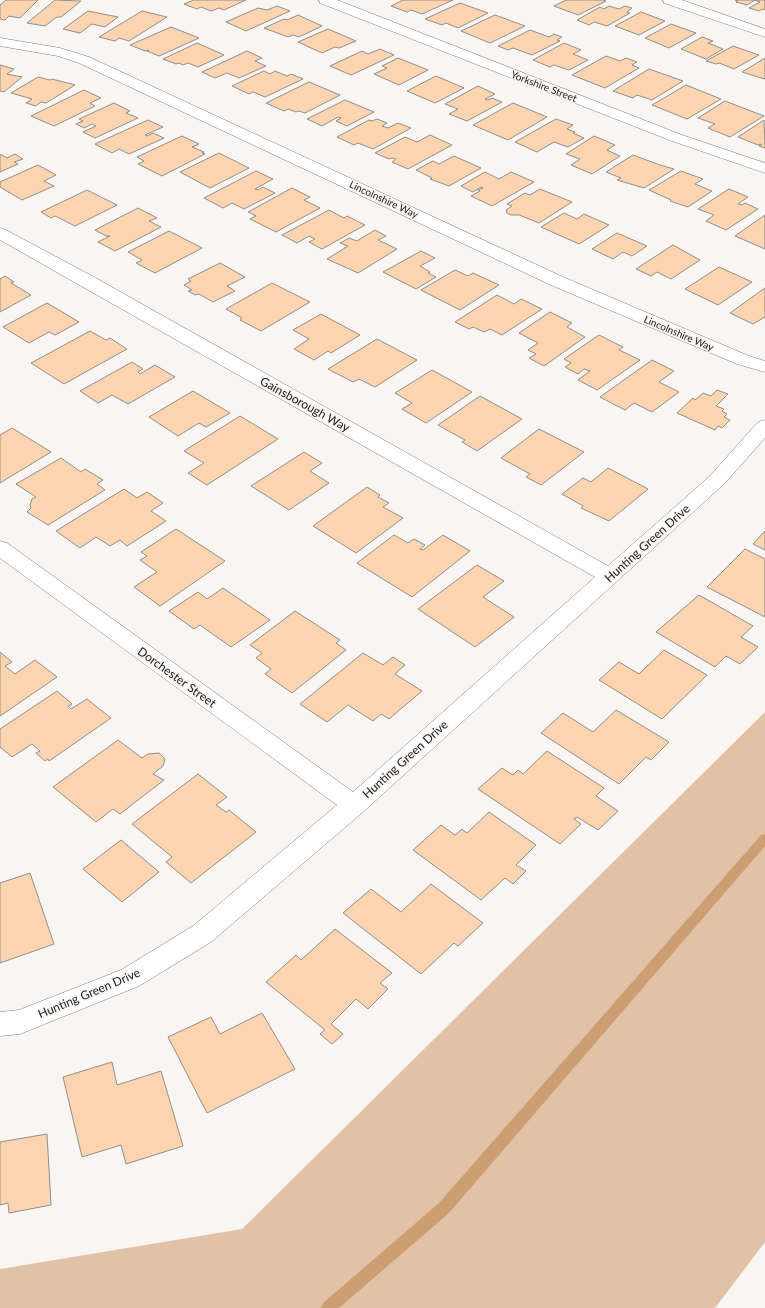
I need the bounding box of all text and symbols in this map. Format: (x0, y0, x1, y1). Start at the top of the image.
street label: Yorkshire Street (509, 68, 579, 104)
street label: Lincolnshire Way (348, 178, 421, 221)
street label: Lincolnshire Way (642, 313, 716, 353)
street label: Gainsborough Way (258, 373, 353, 435)
street label: Hunting Green Drive (601, 501, 693, 585)
street label: Dorchester Street (135, 644, 220, 711)
street label: Hunting Green Drive (359, 717, 451, 801)
street label: Hunting Green Drive (36, 965, 142, 1021)

